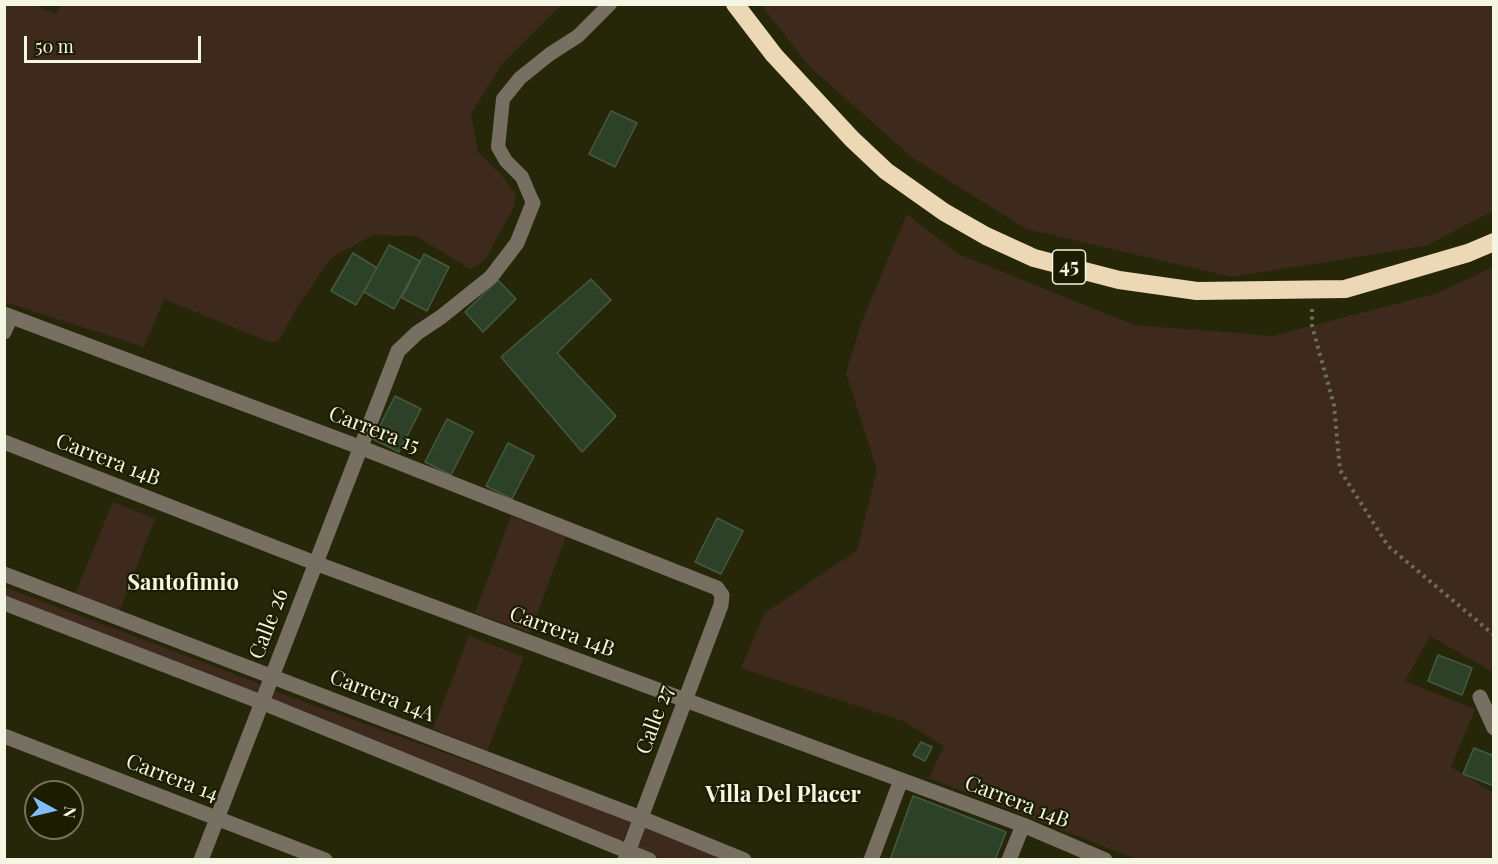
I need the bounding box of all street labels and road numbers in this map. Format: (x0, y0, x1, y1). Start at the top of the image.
road number: 45 (1052, 250, 1086, 284)
street label: Carrera 15 (325, 401, 423, 459)
street label: Carrera 14B (52, 429, 164, 491)
street label: Calle 26 (244, 585, 294, 663)
street label: Carrera 14B (506, 601, 618, 663)
street label: Carrera 14A (326, 664, 438, 728)
street label: Calle 27 (631, 682, 679, 758)
street label: Carrera 14 (122, 749, 222, 807)
street label: Carrera 14B (961, 771, 1073, 833)

